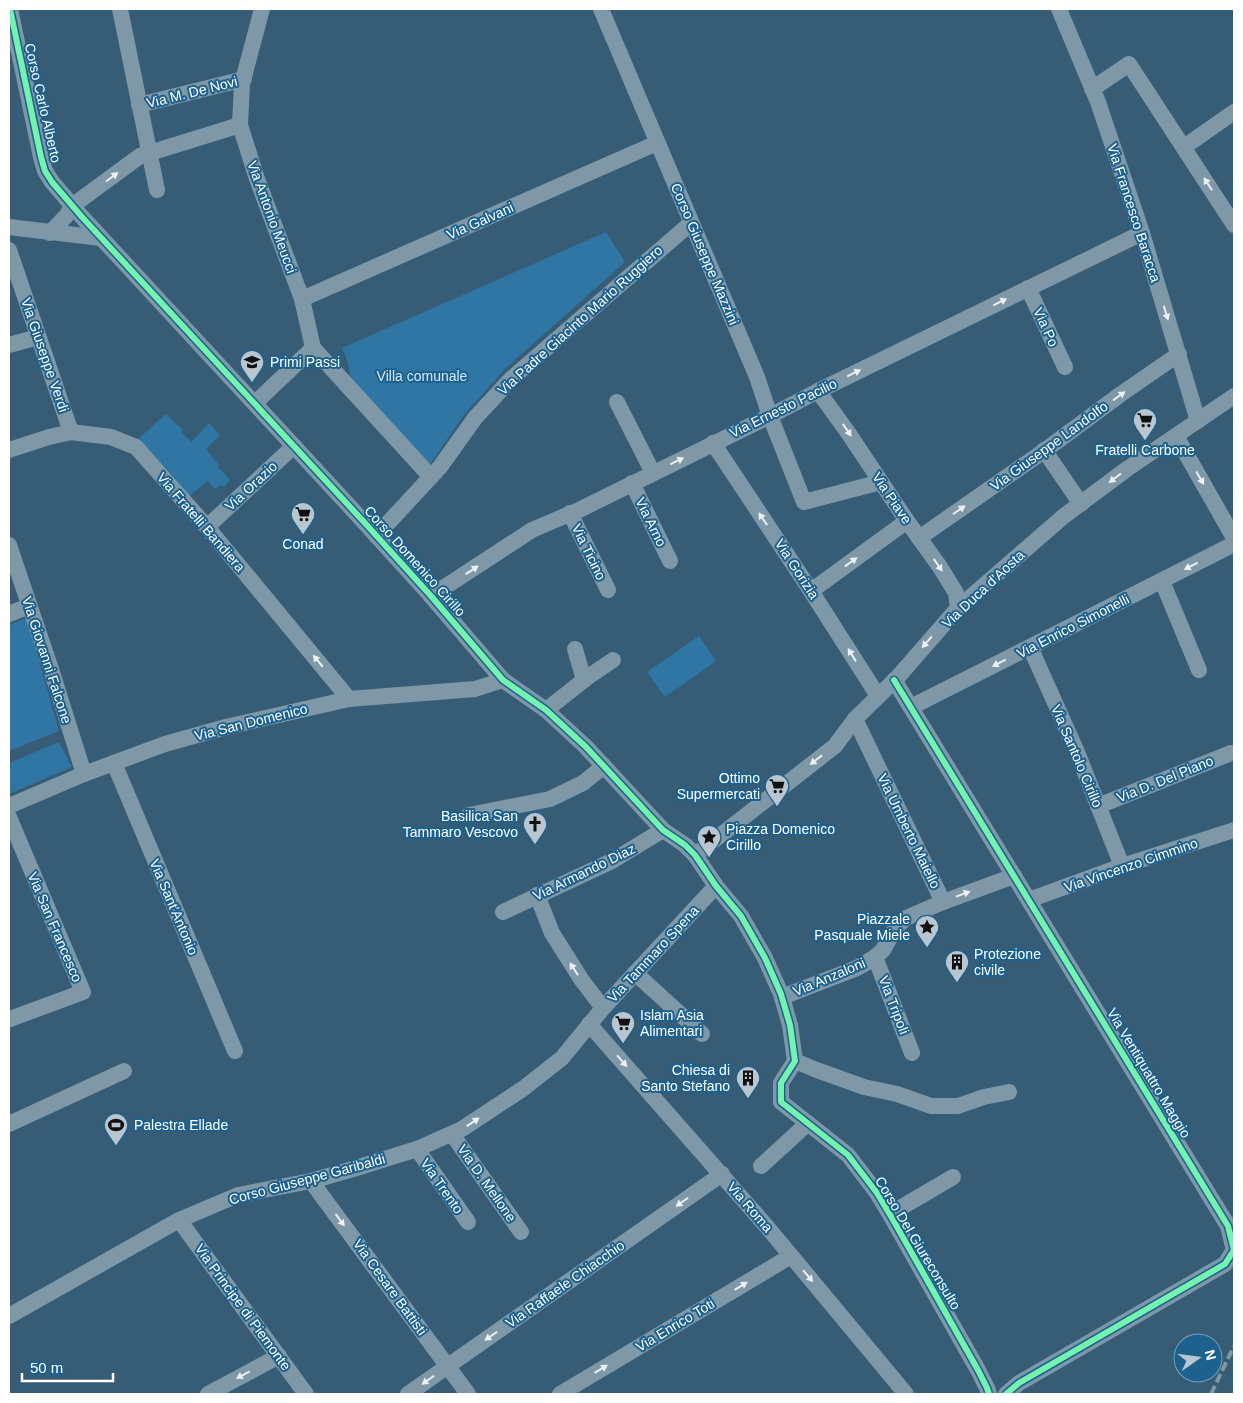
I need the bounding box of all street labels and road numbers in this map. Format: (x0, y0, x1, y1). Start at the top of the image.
street label: Corso Carlo Alberto (21, 42, 65, 165)
street label: Via M. De Novi (145, 73, 239, 111)
street label: Via Francesco Baracca (1104, 142, 1164, 284)
street label: Via Antonio Meucci (244, 158, 300, 276)
street label: Corso Giuseppe Mazzini (668, 181, 742, 327)
street label: Via Galvani (444, 199, 516, 243)
street label: Via Padre Giacinto Mario Ruggiero (494, 242, 666, 398)
street label: Via Giuseppe Verdi (18, 296, 72, 414)
street label: Via Po (1030, 305, 1062, 349)
street label: Via Ernesto Pacilio (727, 375, 839, 441)
street label: Via Giuseppe Landolfo (987, 398, 1111, 494)
street label: Via Orazio (222, 458, 280, 514)
street label: Via Fratelli Bandiera (154, 469, 248, 575)
street label: Via Piave (869, 469, 915, 527)
street label: Via Arno (632, 495, 670, 549)
street label: Corso Domenico Cirillo (361, 502, 469, 620)
street label: Via Ticino (569, 521, 610, 583)
street label: Via Gorizia (772, 536, 822, 602)
street label: Via Duca d'Aosta (939, 547, 1028, 631)
street label: Via Enrico Simonelli (1014, 591, 1132, 661)
street label: Via Giovanni Falcone (19, 594, 75, 726)
street label: Via San Domenico (193, 700, 309, 744)
street label: Via Santolo Cirillo (1048, 702, 1106, 810)
street label: Via D. Del Piano (1114, 752, 1216, 806)
street label: Via Umberto Maiello (874, 771, 944, 891)
street label: Via Vincenzo Cimmino (1062, 835, 1200, 895)
street label: Via Armando Diaz (530, 840, 638, 904)
street label: Via Sant'Antonio (147, 857, 202, 958)
street label: Via San Francesco (25, 870, 86, 985)
street label: Via Tammaro Spena (604, 902, 702, 1006)
street label: Via Anzaloni (791, 955, 867, 999)
street label: Via Tripoli (876, 974, 912, 1036)
street label: Via Ventiquattro Maggio (1104, 1005, 1194, 1141)
street label: Via D. Mellone (454, 1141, 520, 1225)
street label: Corso Giuseppe Garibaldi (227, 1150, 387, 1208)
street label: Via Trento (417, 1155, 467, 1217)
street label: Corso Del Giureconsulto (872, 1174, 964, 1313)
street label: Via Roma (724, 1179, 776, 1236)
street label: Via Cesare Battisti (350, 1236, 430, 1338)
street label: Via Raffaele Chiacchio (503, 1237, 628, 1331)
street label: Via Principe di Piemonte (192, 1241, 294, 1373)
street label: Via Enrico Toti (633, 1295, 717, 1355)

